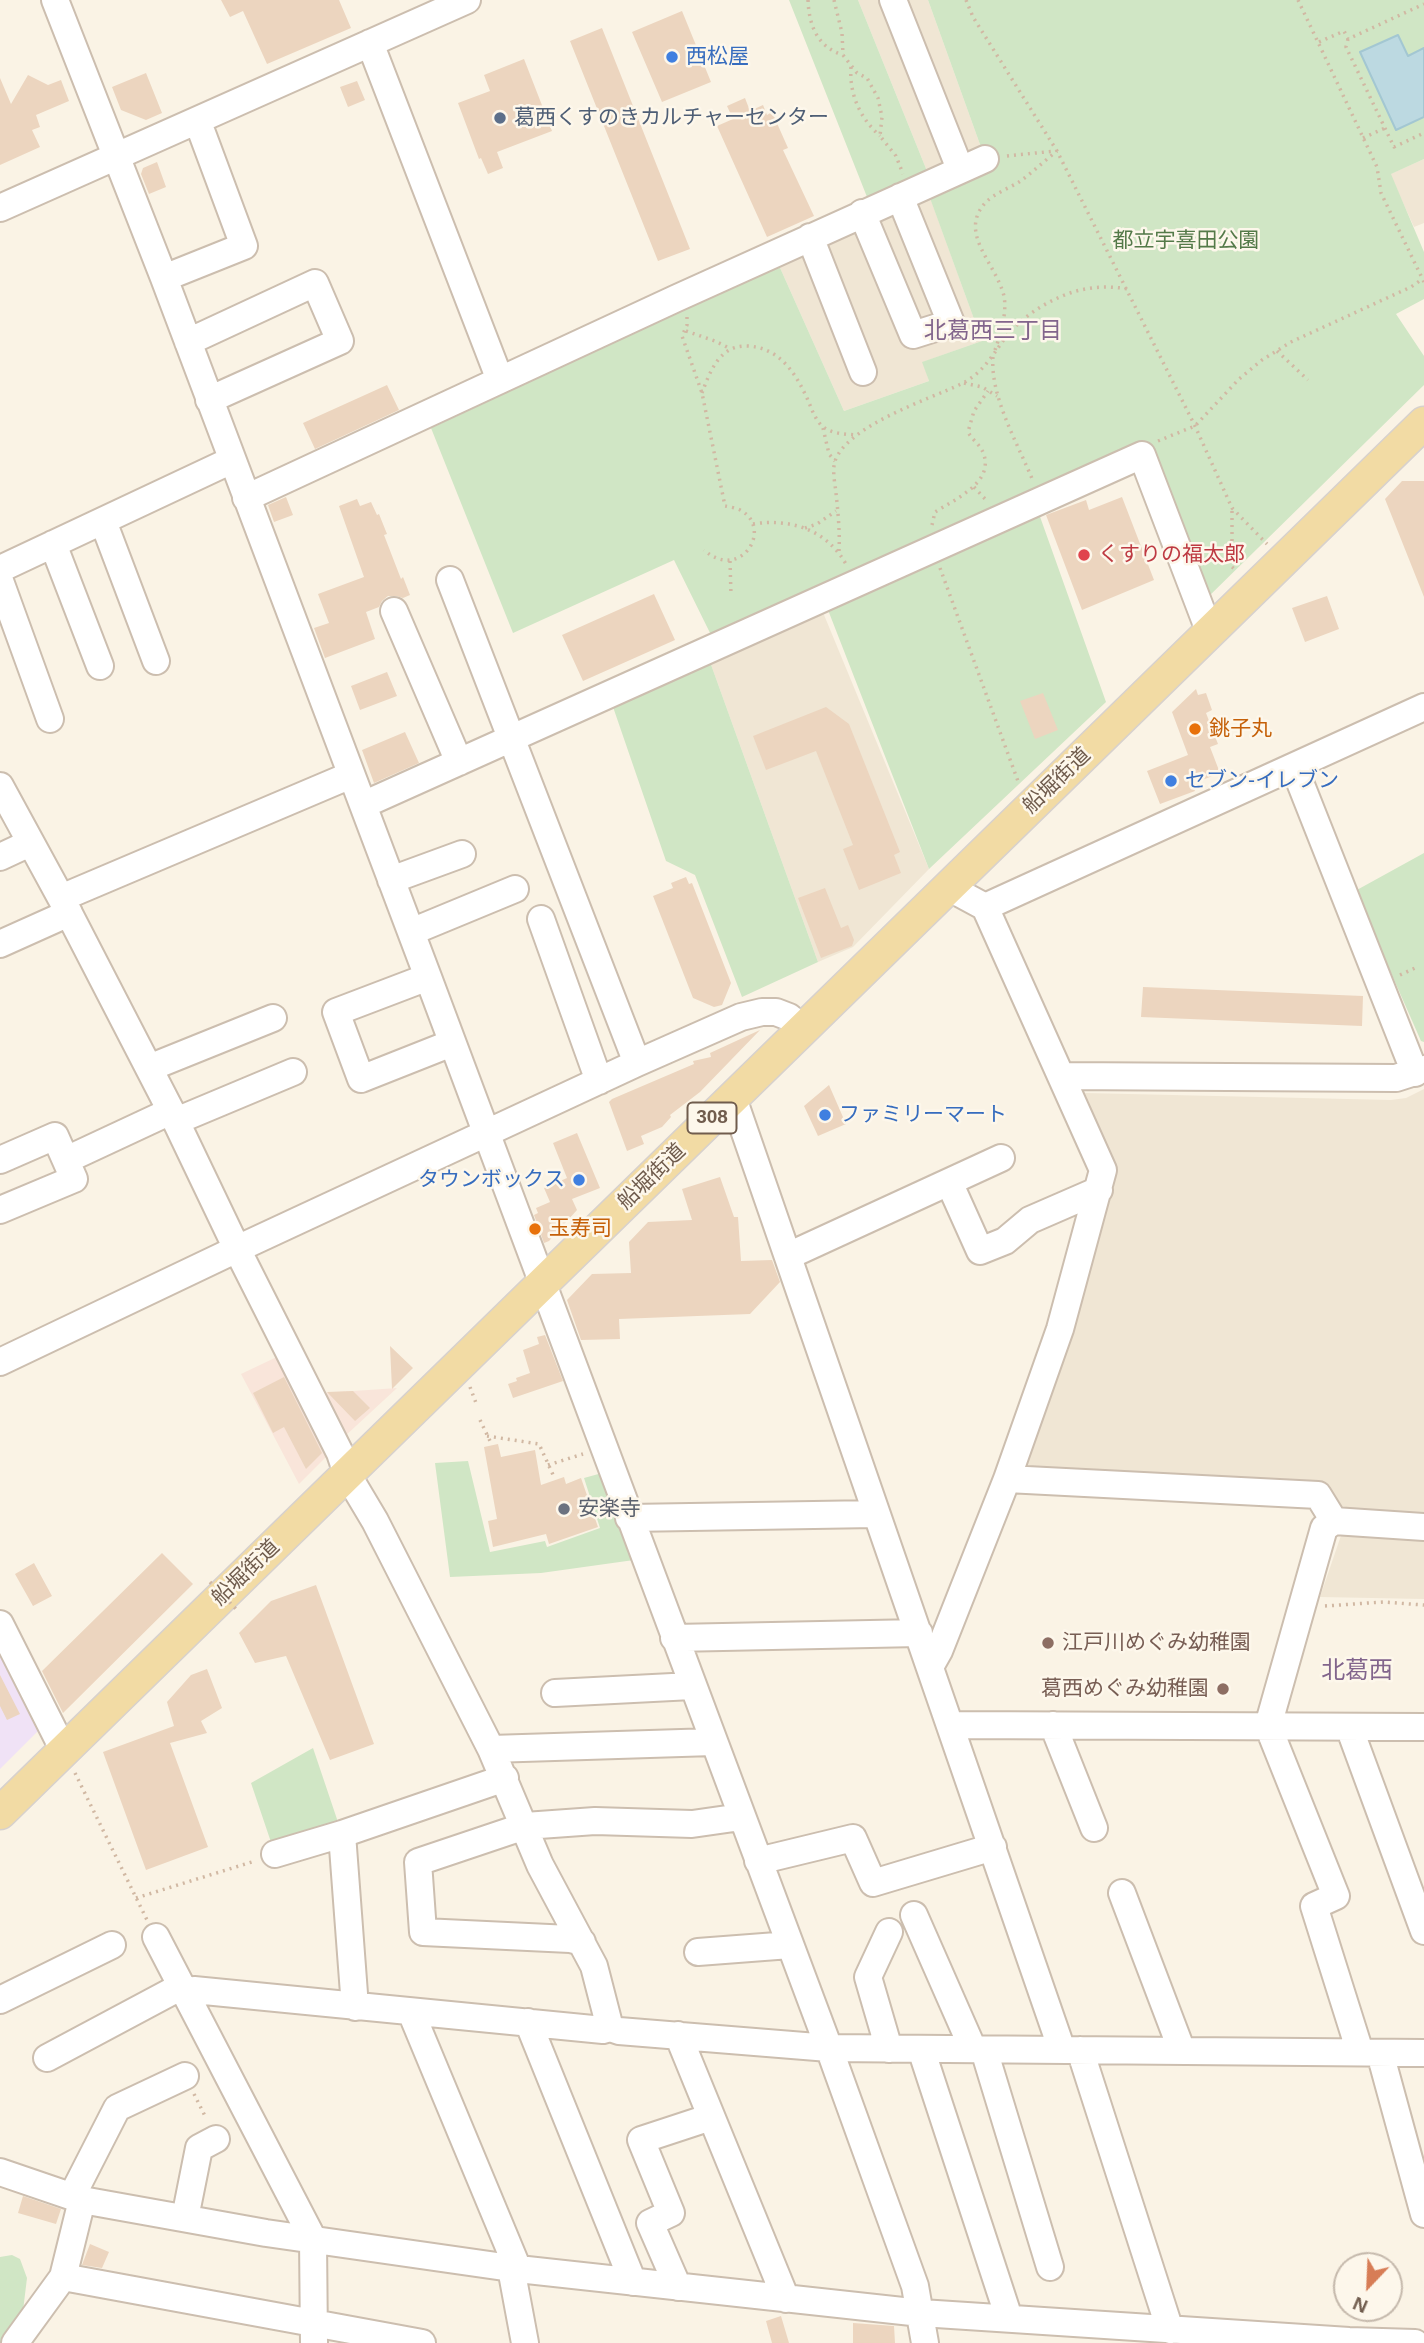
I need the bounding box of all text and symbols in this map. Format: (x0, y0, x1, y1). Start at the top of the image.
place label: 西松屋 (686, 44, 749, 70)
marker: 西松屋 (664, 49, 680, 65)
place label: 葛西くすのきカルチャーセンター (514, 105, 829, 131)
marker: 葛西くすのきカルチャーセンター (492, 110, 508, 126)
park label: 都立宇喜田公園 (1113, 228, 1259, 254)
district label: 北葛西三丁目 (924, 318, 1062, 346)
place label: くすりの福太郎 (1098, 542, 1245, 568)
marker: くすりの福太郎 (1076, 547, 1092, 563)
place label: 銚子丸 (1209, 716, 1272, 742)
marker: 銚子丸 (1187, 721, 1203, 737)
street label: 船堀街道 (1018, 743, 1096, 819)
place label: セブン-イレブン (1185, 768, 1339, 794)
marker: セブン-イレブン (1163, 773, 1179, 789)
road number: 308 (688, 1102, 736, 1134)
place label: ファミリーマート (839, 1102, 1007, 1128)
marker: ファミリーマート (817, 1107, 833, 1123)
street label: 船堀街道 (613, 1139, 691, 1215)
place label: タウンボックス (418, 1167, 565, 1193)
marker: タウンボックス (571, 1172, 587, 1188)
place label: 玉寿司 (549, 1216, 612, 1242)
marker: 玉寿司 (527, 1221, 543, 1237)
place label: 安楽寺 (578, 1496, 641, 1522)
marker: 安楽寺 (556, 1501, 572, 1517)
street label: 船堀街道 (207, 1535, 285, 1611)
place label: 江戸川めぐみ幼稚園 (1062, 1630, 1251, 1656)
marker: 江戸川めぐみ幼稚園 (1040, 1635, 1056, 1651)
district label: 北葛西 (1321, 1657, 1393, 1685)
place label: 葛西めぐみ幼稚園 (1041, 1676, 1209, 1702)
marker: 葛西めぐみ幼稚園 (1215, 1681, 1231, 1697)
north arrow (1333, 2252, 1403, 2322)
text: N (1350, 2293, 1371, 2317)

